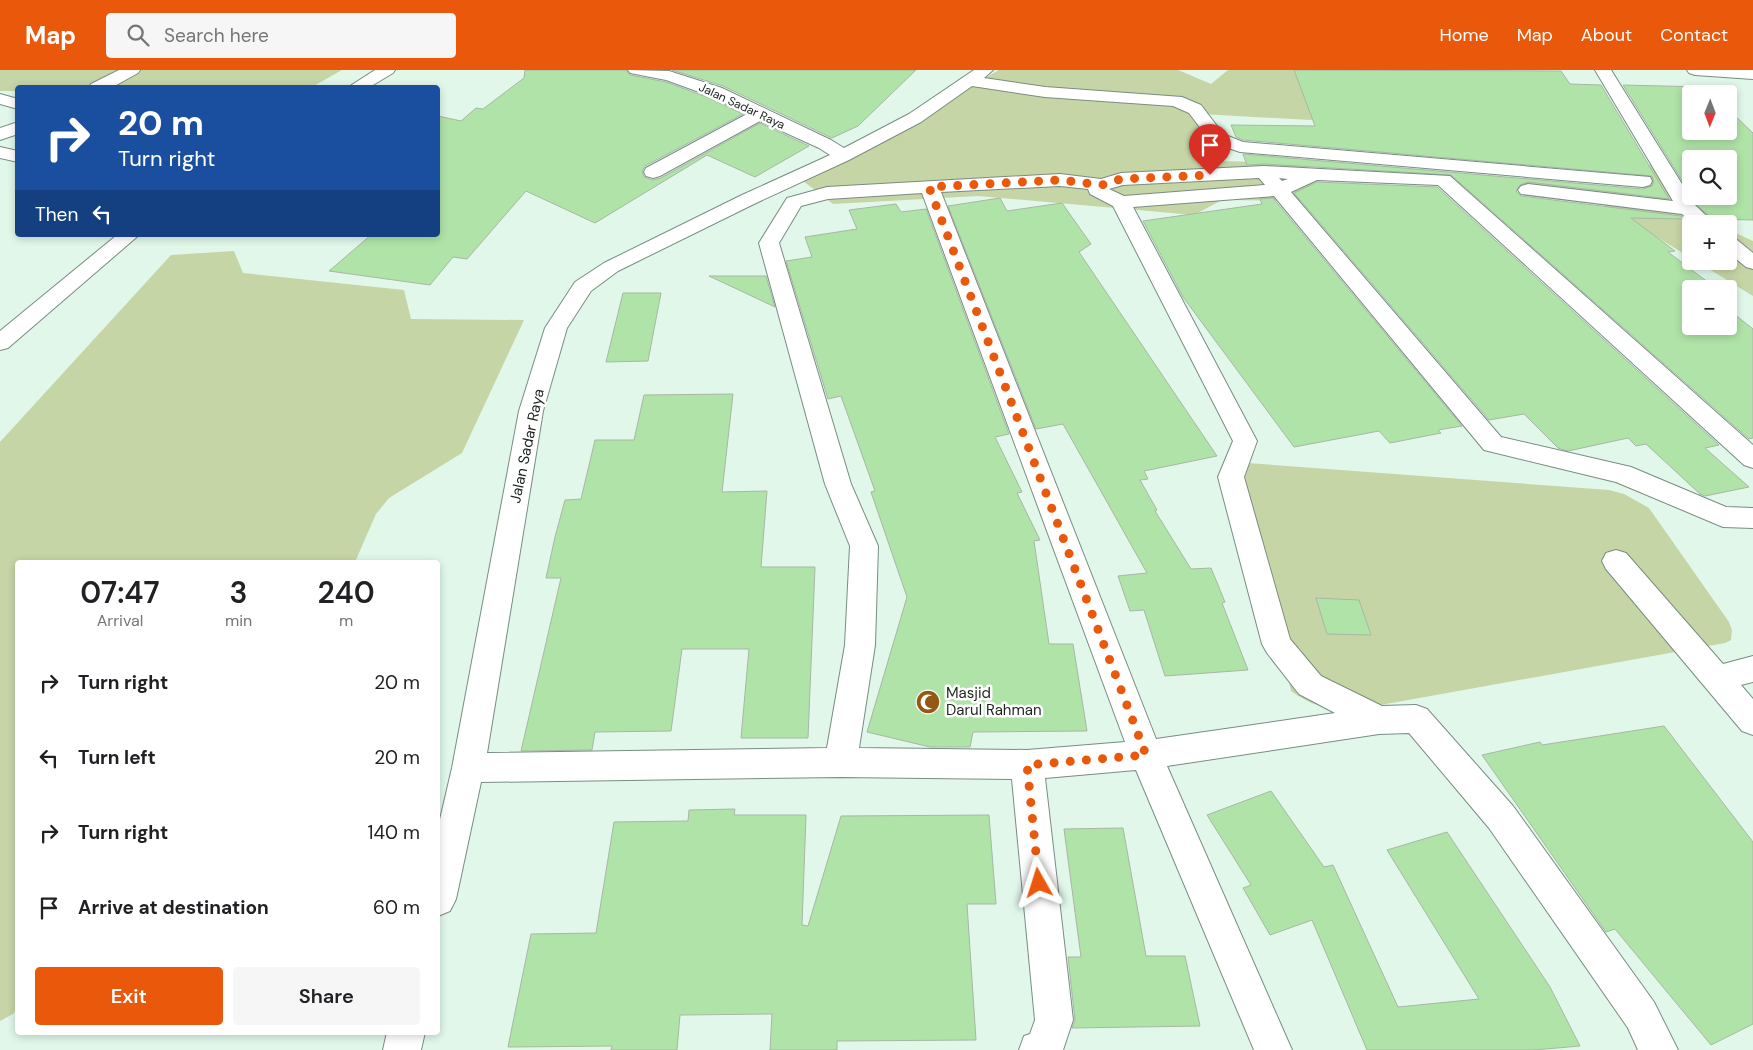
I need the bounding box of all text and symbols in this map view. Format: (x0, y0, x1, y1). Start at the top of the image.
search box (106, 13, 456, 58)
text: Map (25, 20, 76, 51)
icon: search (124, 21, 152, 49)
text: Search here (164, 23, 269, 48)
text: Home (1439, 23, 1489, 47)
text: Map (1517, 23, 1553, 47)
text: About (1581, 23, 1632, 47)
text: Contact (1660, 23, 1728, 47)
street label: Jalan Sadar Raya (696, 79, 788, 133)
north arrow (1682, 85, 1738, 140)
map controls (1682, 85, 1737, 335)
text: 20 m (118, 100, 204, 146)
icon: right (35, 105, 100, 170)
pin (1189, 124, 1231, 175)
icon: arrive (1196, 131, 1224, 159)
text: Turn right (118, 144, 215, 173)
button: search (1682, 150, 1737, 205)
icon: left (88, 200, 116, 228)
text: Then (35, 202, 78, 227)
button: + (1682, 215, 1737, 270)
button: − (1682, 280, 1737, 335)
street label: Jalan Sadar Raya (505, 387, 549, 505)
text: 07:47 (80, 573, 160, 612)
text: 3 (230, 573, 248, 612)
text: 240 (318, 573, 375, 612)
text: Arrival (97, 610, 143, 631)
text: min (225, 610, 252, 631)
text: m (339, 610, 353, 631)
icon: right (35, 669, 63, 697)
text: Turn right (78, 670, 168, 695)
text: 20 m (374, 670, 420, 695)
place label: Masjid Darul Rahman (946, 683, 1042, 720)
mosque icon: Masjid Darul Rahman (915, 689, 941, 715)
icon: left (35, 744, 63, 772)
text: Turn left (78, 745, 156, 770)
text: 20 m (374, 745, 420, 770)
icon: right (35, 819, 63, 847)
text: Turn right (78, 820, 168, 845)
text: 140 m (368, 820, 420, 845)
position arrow (1012, 856, 1064, 908)
icon: arrive (35, 894, 63, 922)
text: Arrive at destination (78, 895, 269, 920)
text: 60 m (373, 895, 420, 920)
button: Exit (35, 967, 223, 1025)
button: Share (233, 967, 420, 1025)

